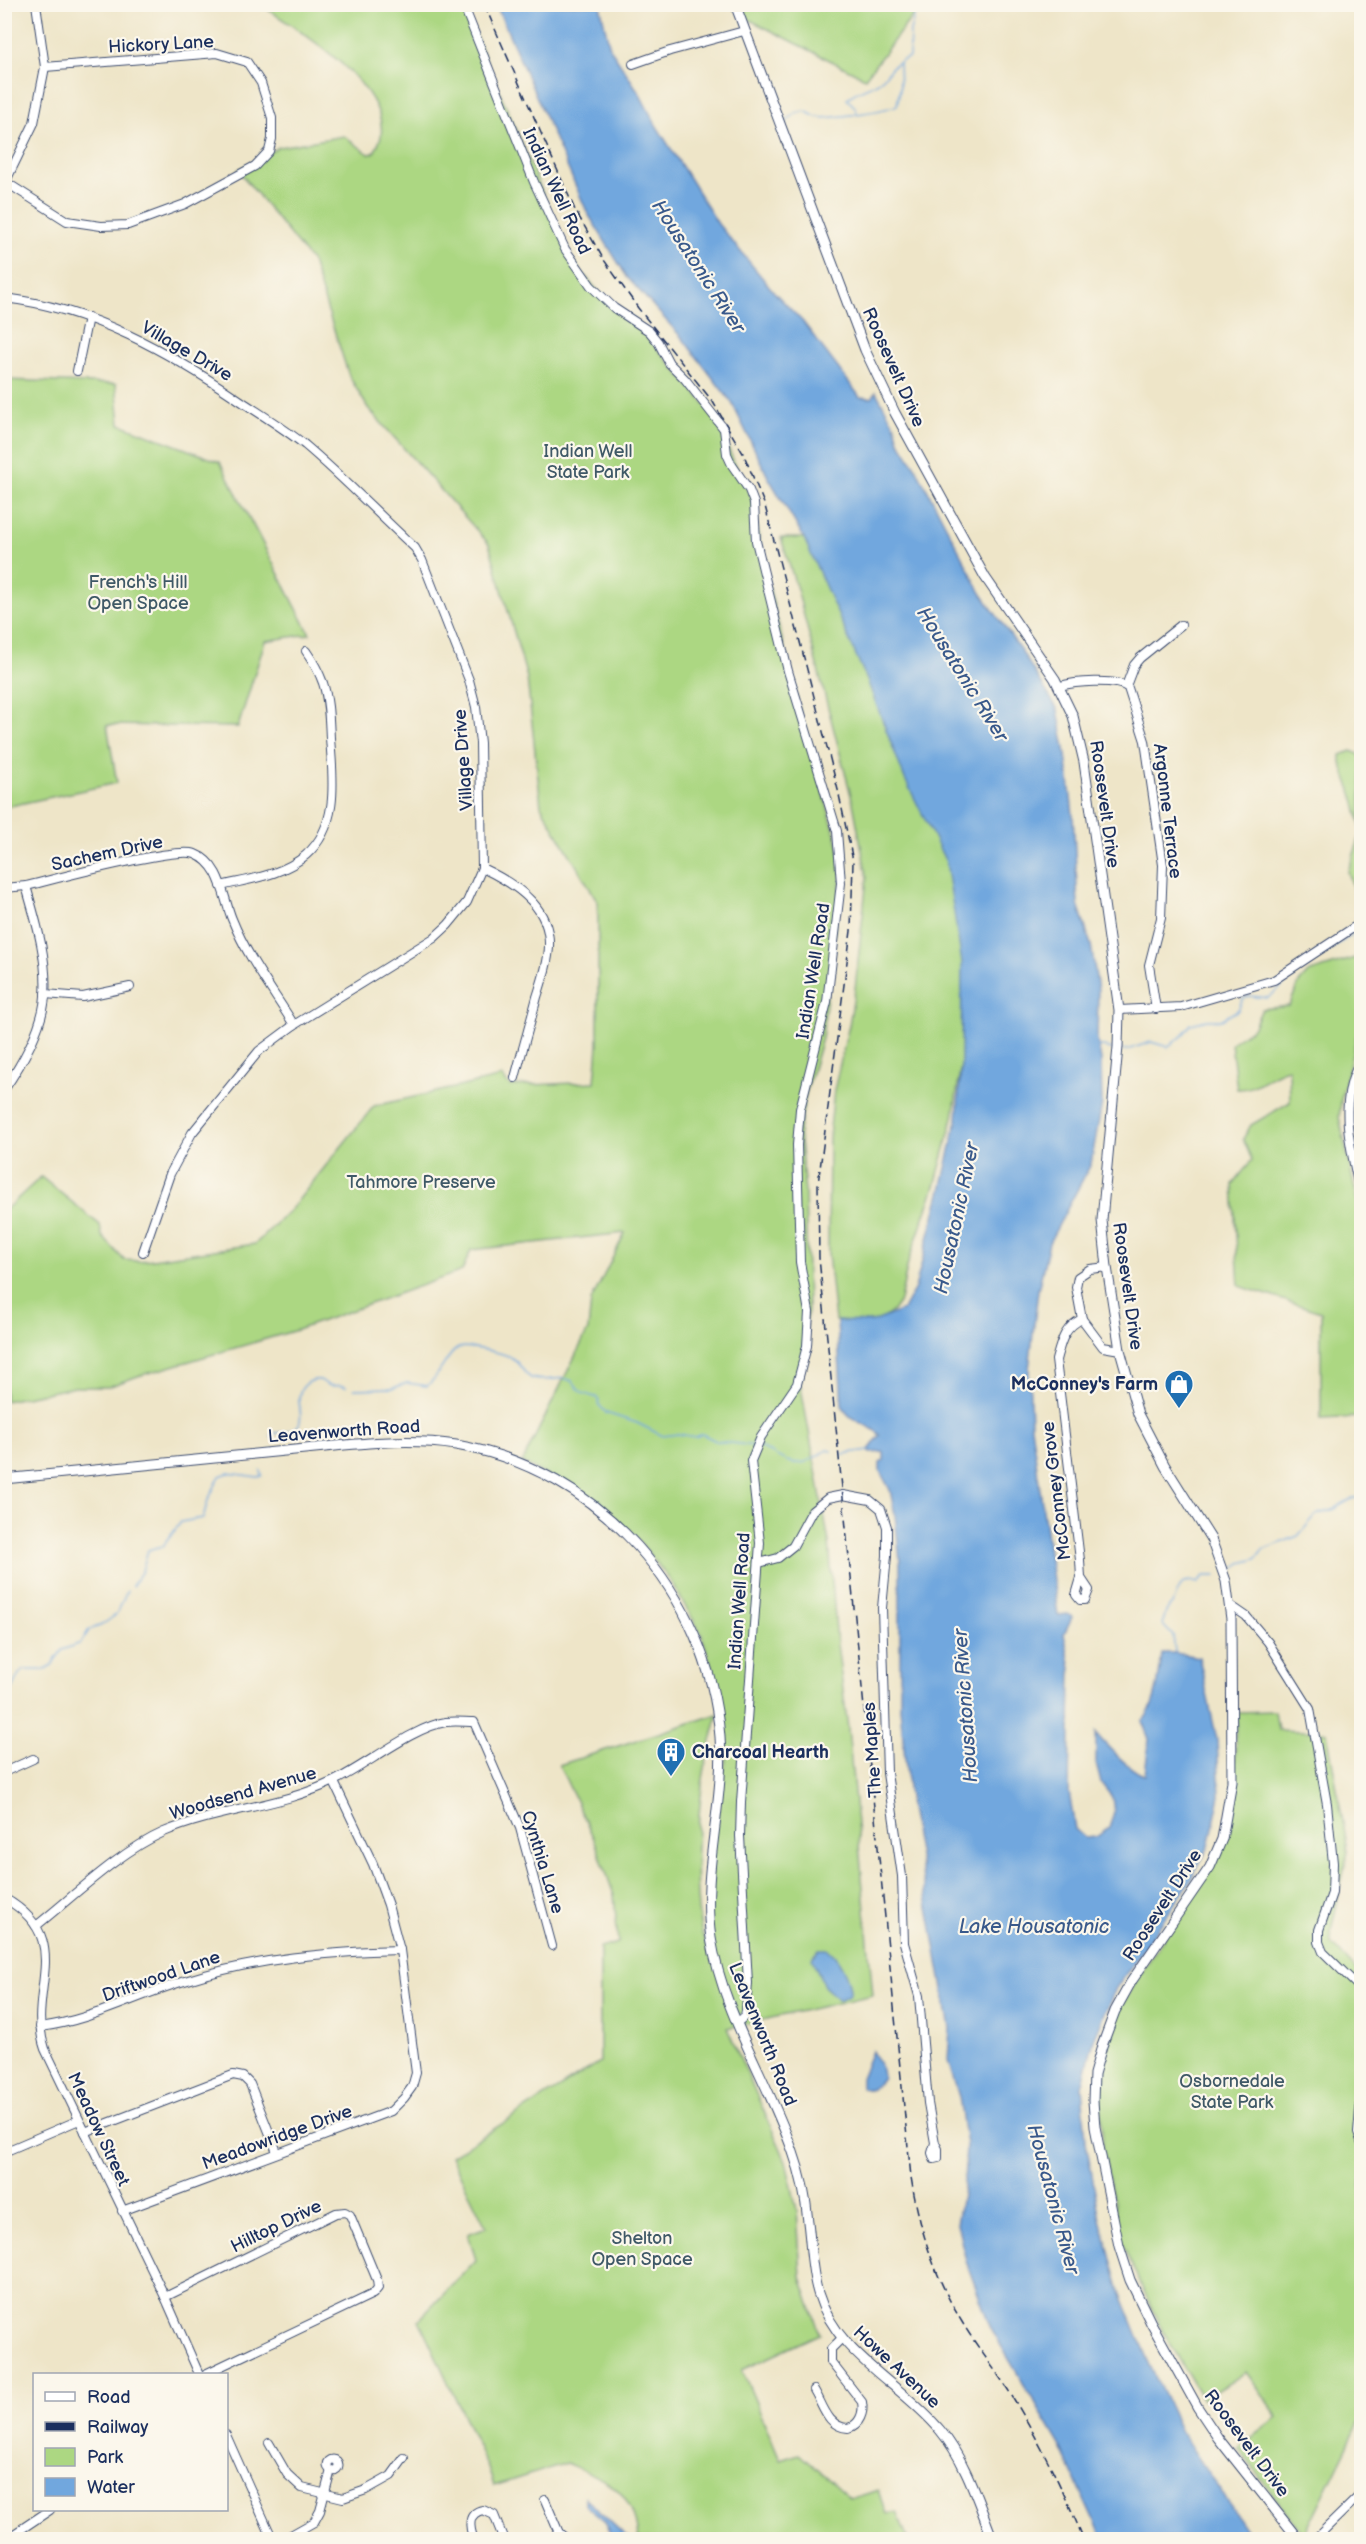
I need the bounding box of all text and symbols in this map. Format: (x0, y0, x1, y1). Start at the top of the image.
street label: Hickory Lane (108, 31, 215, 58)
street label: Indian Well Road (518, 125, 595, 258)
water label: Housatonic River (646, 195, 751, 339)
street label: Roosevelt Drive (858, 304, 929, 430)
street label: Village Drive (137, 317, 236, 386)
park label: Indian Well State Park (544, 441, 632, 483)
park label: French's Hill Open Space (87, 572, 189, 614)
water label: Housatonic River (911, 603, 1014, 748)
street label: Village Drive (449, 708, 478, 811)
street label: Roosevelt Drive (1085, 739, 1124, 870)
street label: Argonne Terrace (1149, 742, 1186, 880)
street label: Sachem Drive (49, 831, 165, 876)
street label: Indian Well Road (792, 902, 835, 1040)
water label: Housatonic River (929, 1139, 985, 1296)
park label: Tahmore Preserve (346, 1172, 496, 1193)
street label: Roosevelt Drive (1108, 1221, 1147, 1352)
shop icon: McConney's Farm (1163, 1368, 1195, 1410)
place label: McConney's Farm (1011, 1374, 1158, 1395)
street label: Leavenworth Road (267, 1416, 421, 1447)
street label: McConney Grove (1038, 1420, 1075, 1562)
street label: Indian Well Road (724, 1532, 755, 1670)
water label: Housatonic River (949, 1626, 983, 1784)
street label: The Maples (859, 1702, 886, 1798)
building icon: Charcoal Hearth (655, 1736, 687, 1778)
place label: Charcoal Hearth (692, 1742, 829, 1763)
street label: Woodsend Avenue (167, 1762, 319, 1824)
street label: Cynthia Lane (517, 1808, 568, 1917)
street label: Roosevelt Drive (1119, 1845, 1206, 1965)
water label: Lake Housatonic (959, 1915, 1110, 1939)
street label: Driftwood Lane (99, 1946, 223, 2006)
street label: Leavenworth Road (724, 1960, 801, 2109)
street label: Meadow Street (63, 2069, 134, 2190)
park label: Osbornedale State Park (1179, 2071, 1285, 2113)
street label: Meadowridge Drive (199, 2100, 355, 2174)
water label: Housatonic River (1021, 2122, 1085, 2278)
street label: Hilltop Drive (227, 2195, 325, 2257)
park label: Shelton Open Space (591, 2228, 693, 2270)
street label: Howe Avenue (849, 2322, 945, 2413)
legend (33, 2373, 228, 2511)
street label: Roosevelt Drive (1200, 2386, 1294, 2501)
text: Road (87, 2387, 131, 2408)
text: Railway (87, 2417, 149, 2438)
text: Park (87, 2447, 123, 2468)
text: Water (87, 2477, 135, 2498)

